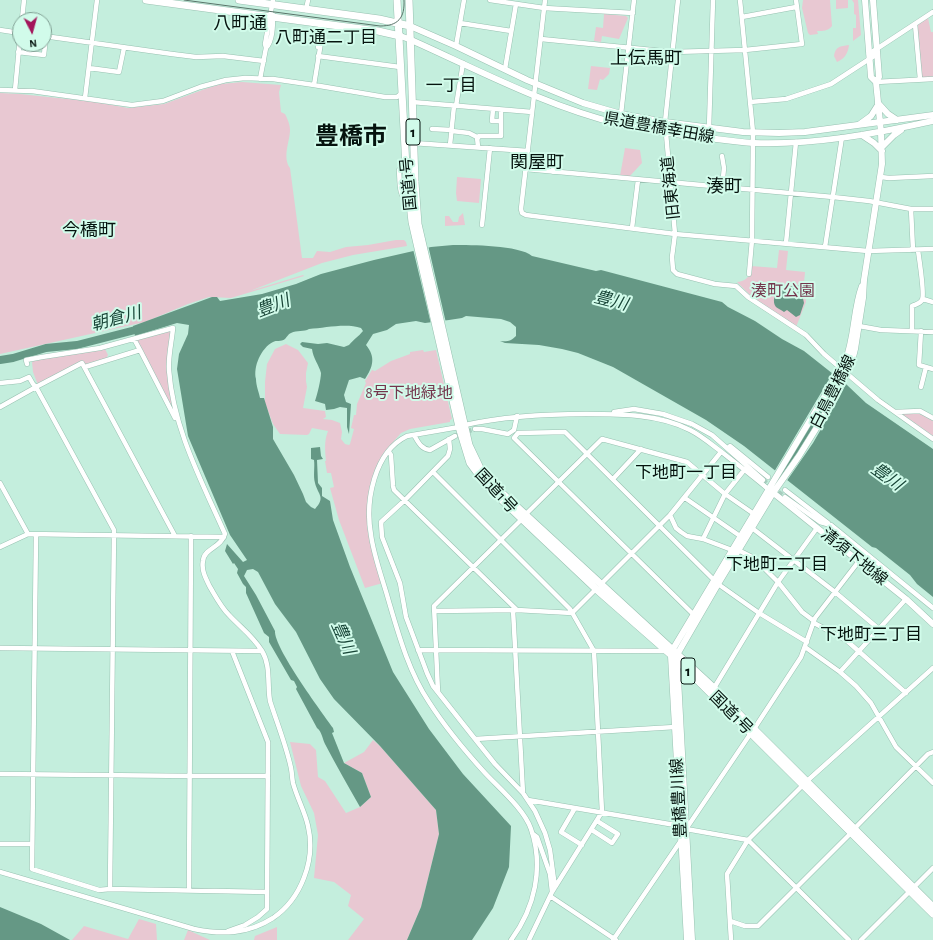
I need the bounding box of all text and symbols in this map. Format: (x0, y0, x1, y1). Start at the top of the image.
north arrow (12, 12, 52, 52)
district label: 八町通 (213, 13, 267, 35)
district label: 八町通二丁目 (275, 28, 377, 48)
text: N (29, 38, 38, 49)
district label: 上伝馬町 (610, 48, 682, 70)
district label: 一丁目 (426, 76, 476, 96)
street label: 県道豊橋幸田線 (602, 109, 716, 147)
road number: 1 (406, 119, 420, 145)
district label: 豊橋市 (315, 123, 387, 151)
district label: 関屋町 (510, 152, 564, 174)
street label: 旧東海道 (658, 155, 684, 221)
street label: 国道1号 (397, 157, 421, 211)
district label: 湊町 (706, 176, 742, 198)
district label: 今橋町 (62, 220, 116, 242)
park label: 湊町公園 (751, 281, 815, 301)
water label: 豊川 (592, 287, 630, 315)
water label: 豊川 (253, 290, 293, 322)
water label: 朝倉川 (89, 303, 143, 335)
street label: 白鳥豊橋線 (806, 352, 860, 432)
park label: 8号下地緑地 (365, 383, 453, 403)
water label: 豊川 (867, 459, 907, 495)
district label: 下地町一丁目 (635, 463, 737, 483)
street label: 国道1号 (471, 465, 521, 517)
street label: 清須下地線 (817, 524, 891, 590)
district label: 下地町二丁目 (726, 555, 828, 575)
water label: 豊川 (327, 618, 359, 658)
district label: 下地町三丁目 (820, 625, 922, 645)
road number: 1 (681, 658, 695, 684)
street label: 国道1号 (705, 687, 757, 739)
street label: 豊橋豊川線 (667, 758, 691, 838)

